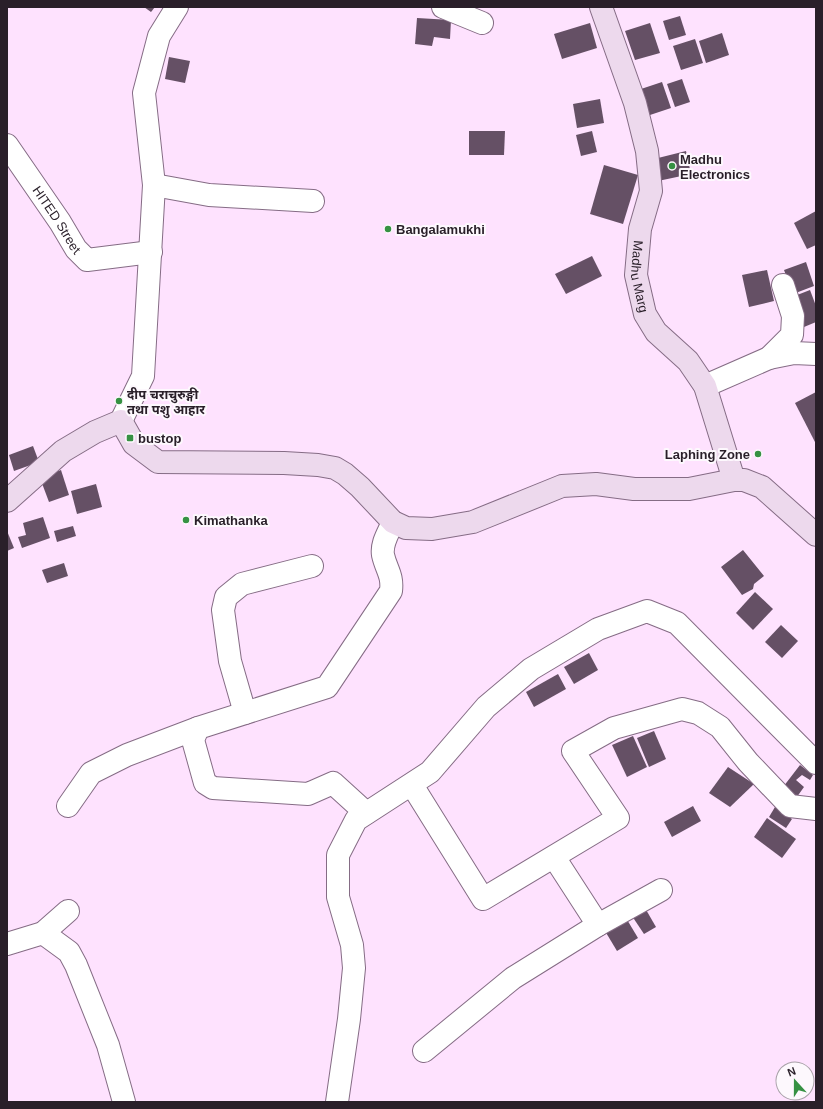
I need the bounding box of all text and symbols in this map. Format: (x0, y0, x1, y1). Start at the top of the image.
place label: Madhu Electronics (680, 152, 750, 182)
marker: Madhu Electronics (667, 161, 677, 171)
street label: HITED Street (29, 183, 84, 258)
place label: Bangalamukhi (396, 222, 485, 237)
marker: Bangalamukhi (383, 224, 393, 234)
street label: Madhu Marg (628, 240, 651, 314)
place label: दीप चराचुरुङ्गी तथा पशु आहार (127, 387, 205, 419)
marker: दीप चराचुरुङ्गी तथा पशु आहार (114, 396, 124, 406)
place label: bustop (138, 431, 181, 446)
marker: bustop (125, 433, 135, 443)
place label: Laphing Zone (665, 447, 750, 462)
marker: Laphing Zone (753, 449, 763, 459)
place label: Kimathanka (194, 513, 268, 528)
marker: Kimathanka (181, 515, 191, 525)
north arrow (775, 1061, 815, 1101)
text: N (786, 1065, 797, 1079)

